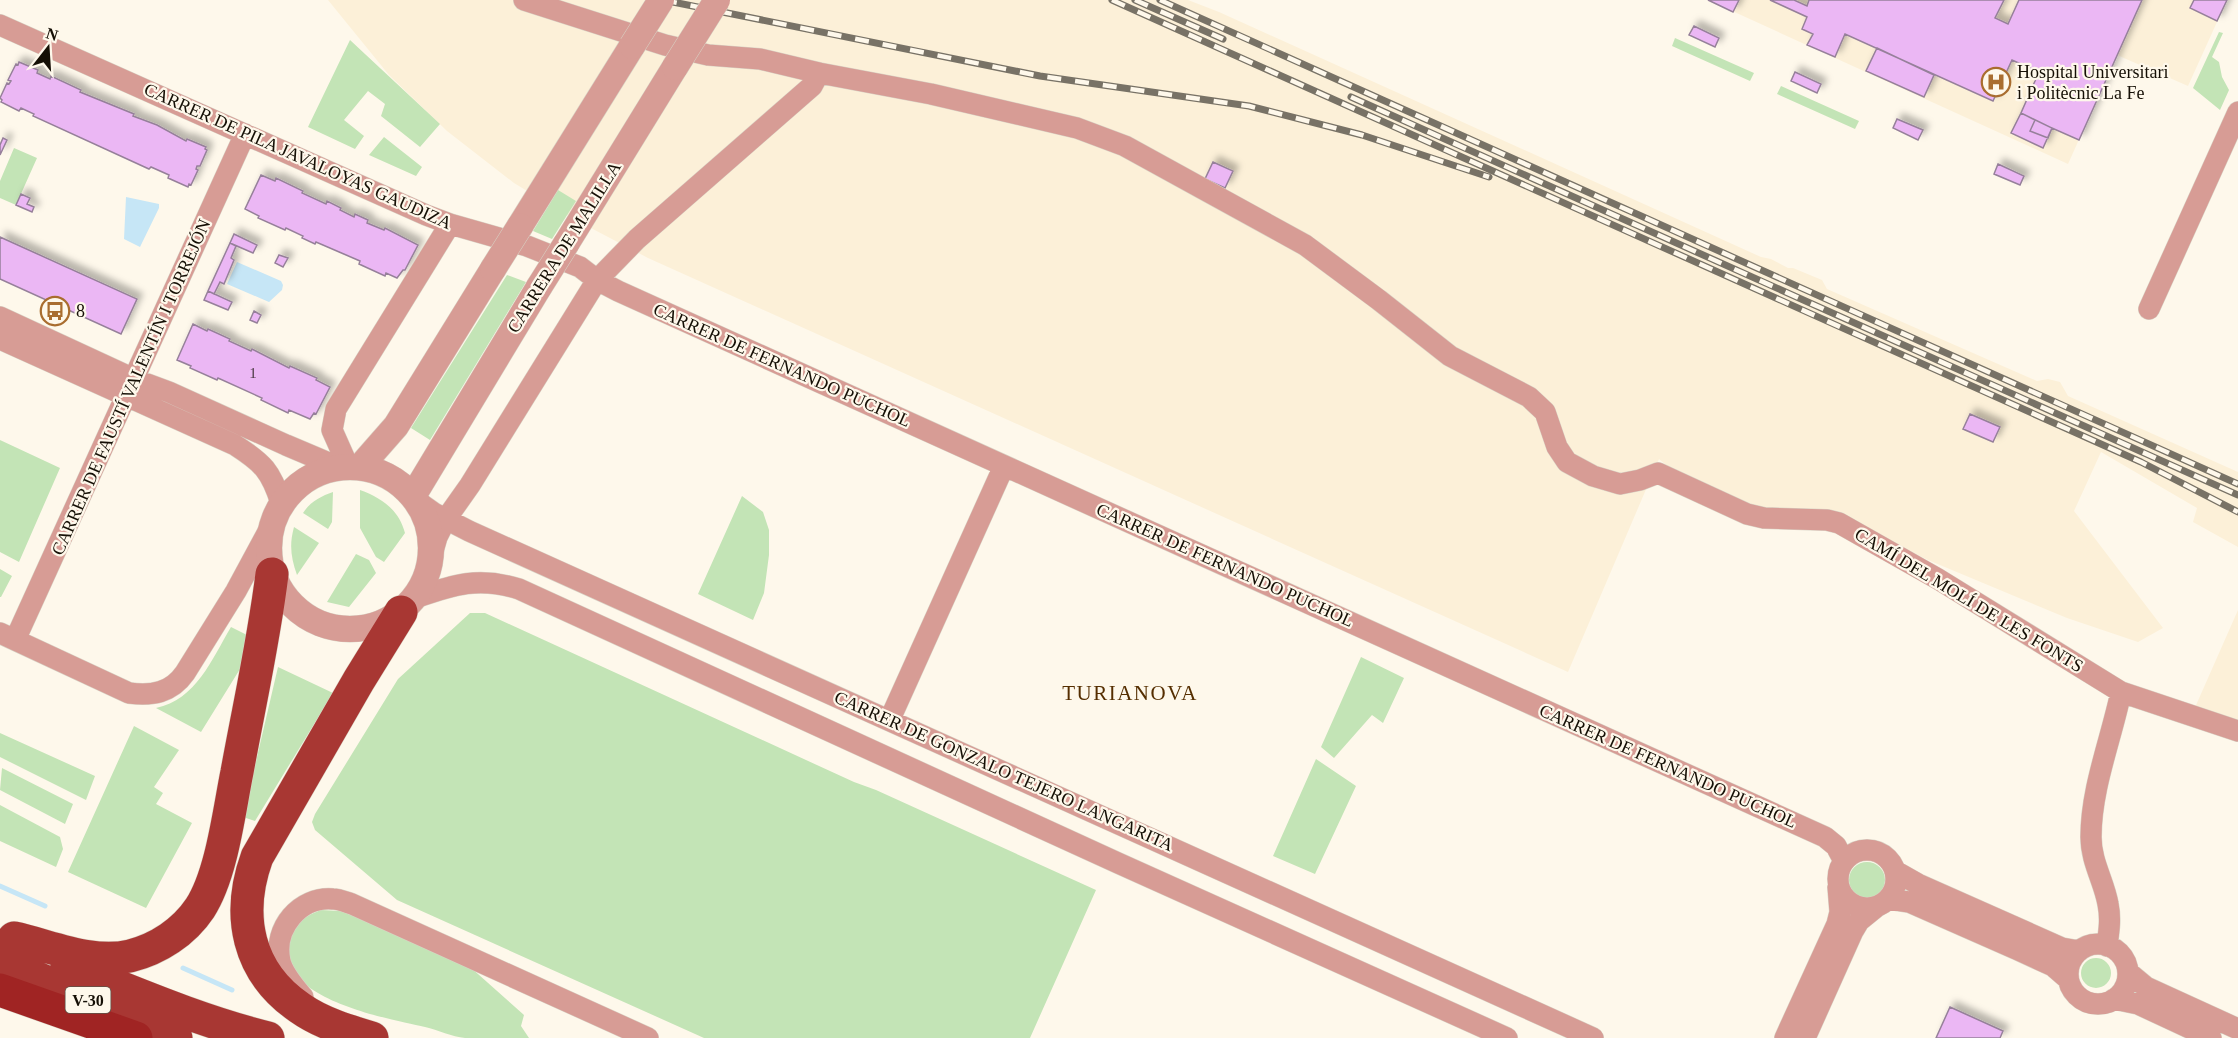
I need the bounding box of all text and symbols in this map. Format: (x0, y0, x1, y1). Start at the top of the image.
north arrow (18, 18, 78, 78)
text: N (44, 24, 61, 44)
place label: Hospital Universitari i Politècnic La Fe (2017, 62, 2168, 103)
hospital icon: Hospital Universitari i Politècnic La Fe (1980, 66, 2012, 98)
street label: CARRER DE PILA JAVALOYAS GAUDIZA (141, 79, 455, 233)
street label: CARRERA DE MALILLA (503, 158, 625, 336)
street label: CARRER DE FAUSTÍ VALENTÍN I TORREJÓN (47, 215, 215, 558)
bus stop icon: 8 (39, 295, 71, 327)
street label: CARRER DE FERNANDO PUCHOL (650, 299, 914, 431)
place label: 8 (76, 301, 85, 321)
house number: 1 (249, 365, 257, 381)
street label: CARRER DE FERNANDO PUCHOL (1093, 499, 1357, 631)
street label: CAMÍ DEL MOLÍ DE LES FONTS (1851, 523, 2087, 676)
district label: TURIANOVA (1062, 681, 1198, 705)
street label: CARRER DE GONZALO TEJERO LANGARITA (831, 687, 1177, 855)
street label: CARRER DE FERNANDO PUCHOL (1536, 700, 1800, 832)
road number: V-30 (66, 987, 110, 1013)

